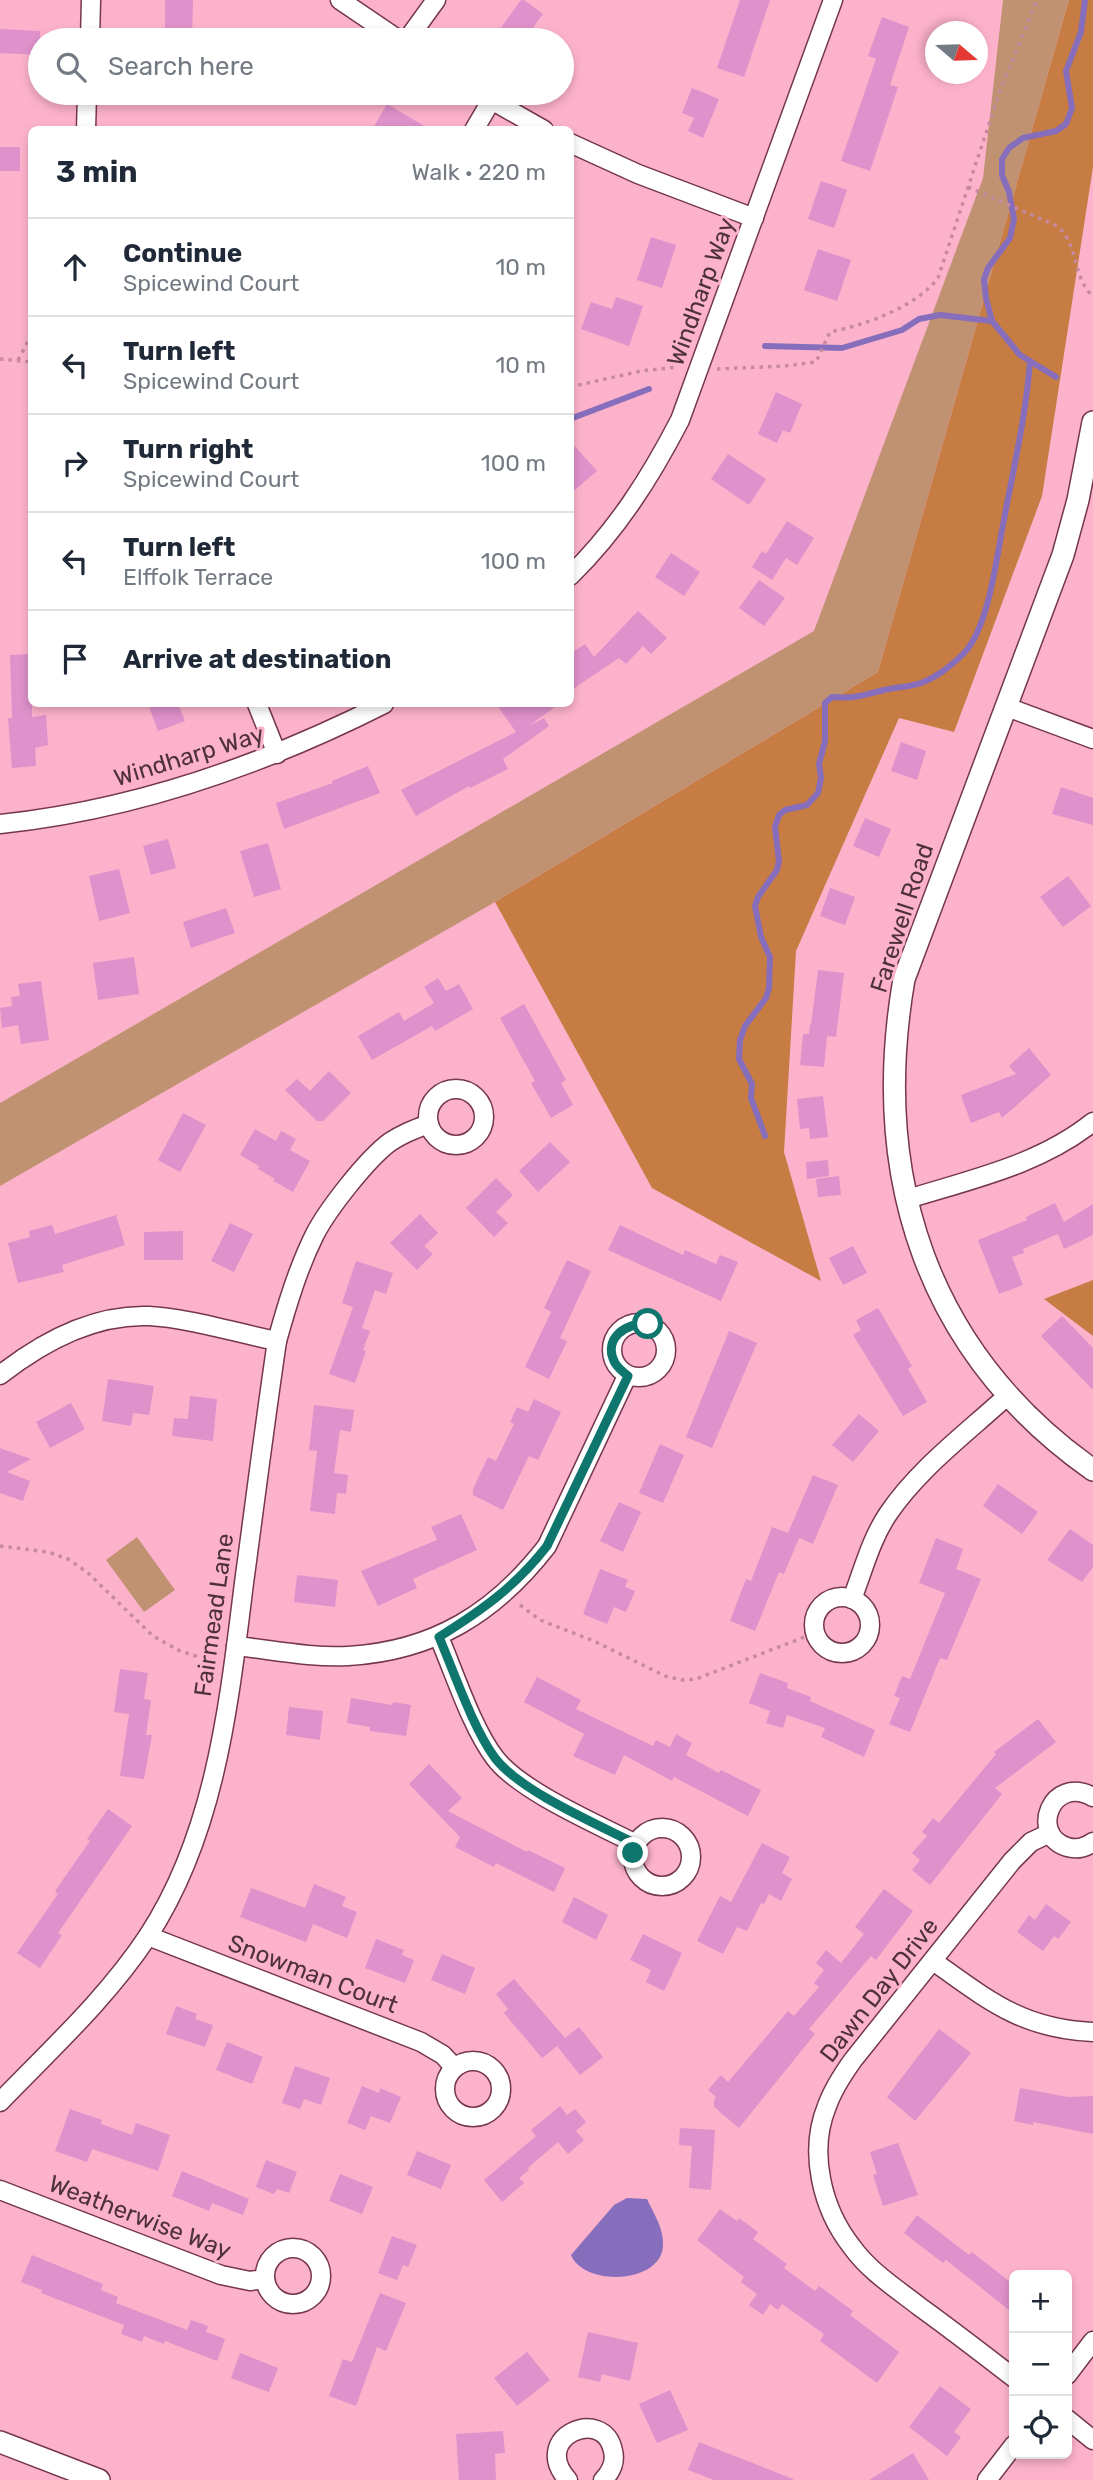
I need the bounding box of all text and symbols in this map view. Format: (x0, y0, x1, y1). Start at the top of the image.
north arrow (925, 21, 988, 84)
search box (28, 28, 574, 105)
icon: search (52, 48, 90, 86)
text: Search here (108, 51, 254, 82)
text: 3 min (56, 154, 138, 190)
text: Walk · 220 m (412, 158, 546, 186)
street label: Windharp Way (661, 214, 741, 370)
text: Continue (123, 238, 242, 269)
icon: ahead (56, 248, 94, 286)
text: 10 m (495, 253, 546, 281)
text: Spicewind Court (123, 269, 299, 297)
text: Turn left (123, 336, 235, 367)
icon: left (56, 346, 94, 384)
text: 10 m (495, 351, 546, 379)
text: Spicewind Court (123, 367, 299, 395)
text: Turn right (123, 434, 253, 465)
icon: right (56, 444, 94, 482)
text: 100 m (481, 449, 546, 477)
text: Spicewind Court (123, 465, 299, 493)
text: Turn left (123, 532, 235, 563)
icon: left (56, 542, 94, 580)
text: 100 m (481, 547, 546, 575)
text: Elffolk Terrace (123, 563, 273, 591)
icon: arrive (56, 640, 94, 678)
text: Arrive at destination (123, 644, 391, 675)
street label: Windharp Way (111, 720, 267, 792)
street label: Farewell Road (865, 840, 939, 996)
route start (632, 1308, 663, 1339)
street label: Fairmead Lane (189, 1532, 239, 1698)
route end (617, 1837, 648, 1868)
street label: Dawn Day Drive (814, 1912, 944, 2068)
street label: Snowman Court (224, 1929, 402, 2019)
street label: Weatherwise Way (45, 2169, 235, 2265)
map controls (1009, 2270, 1072, 2459)
button: + (1009, 2270, 1072, 2333)
button: − (1009, 2333, 1072, 2396)
button: locate (1009, 2396, 1072, 2459)

